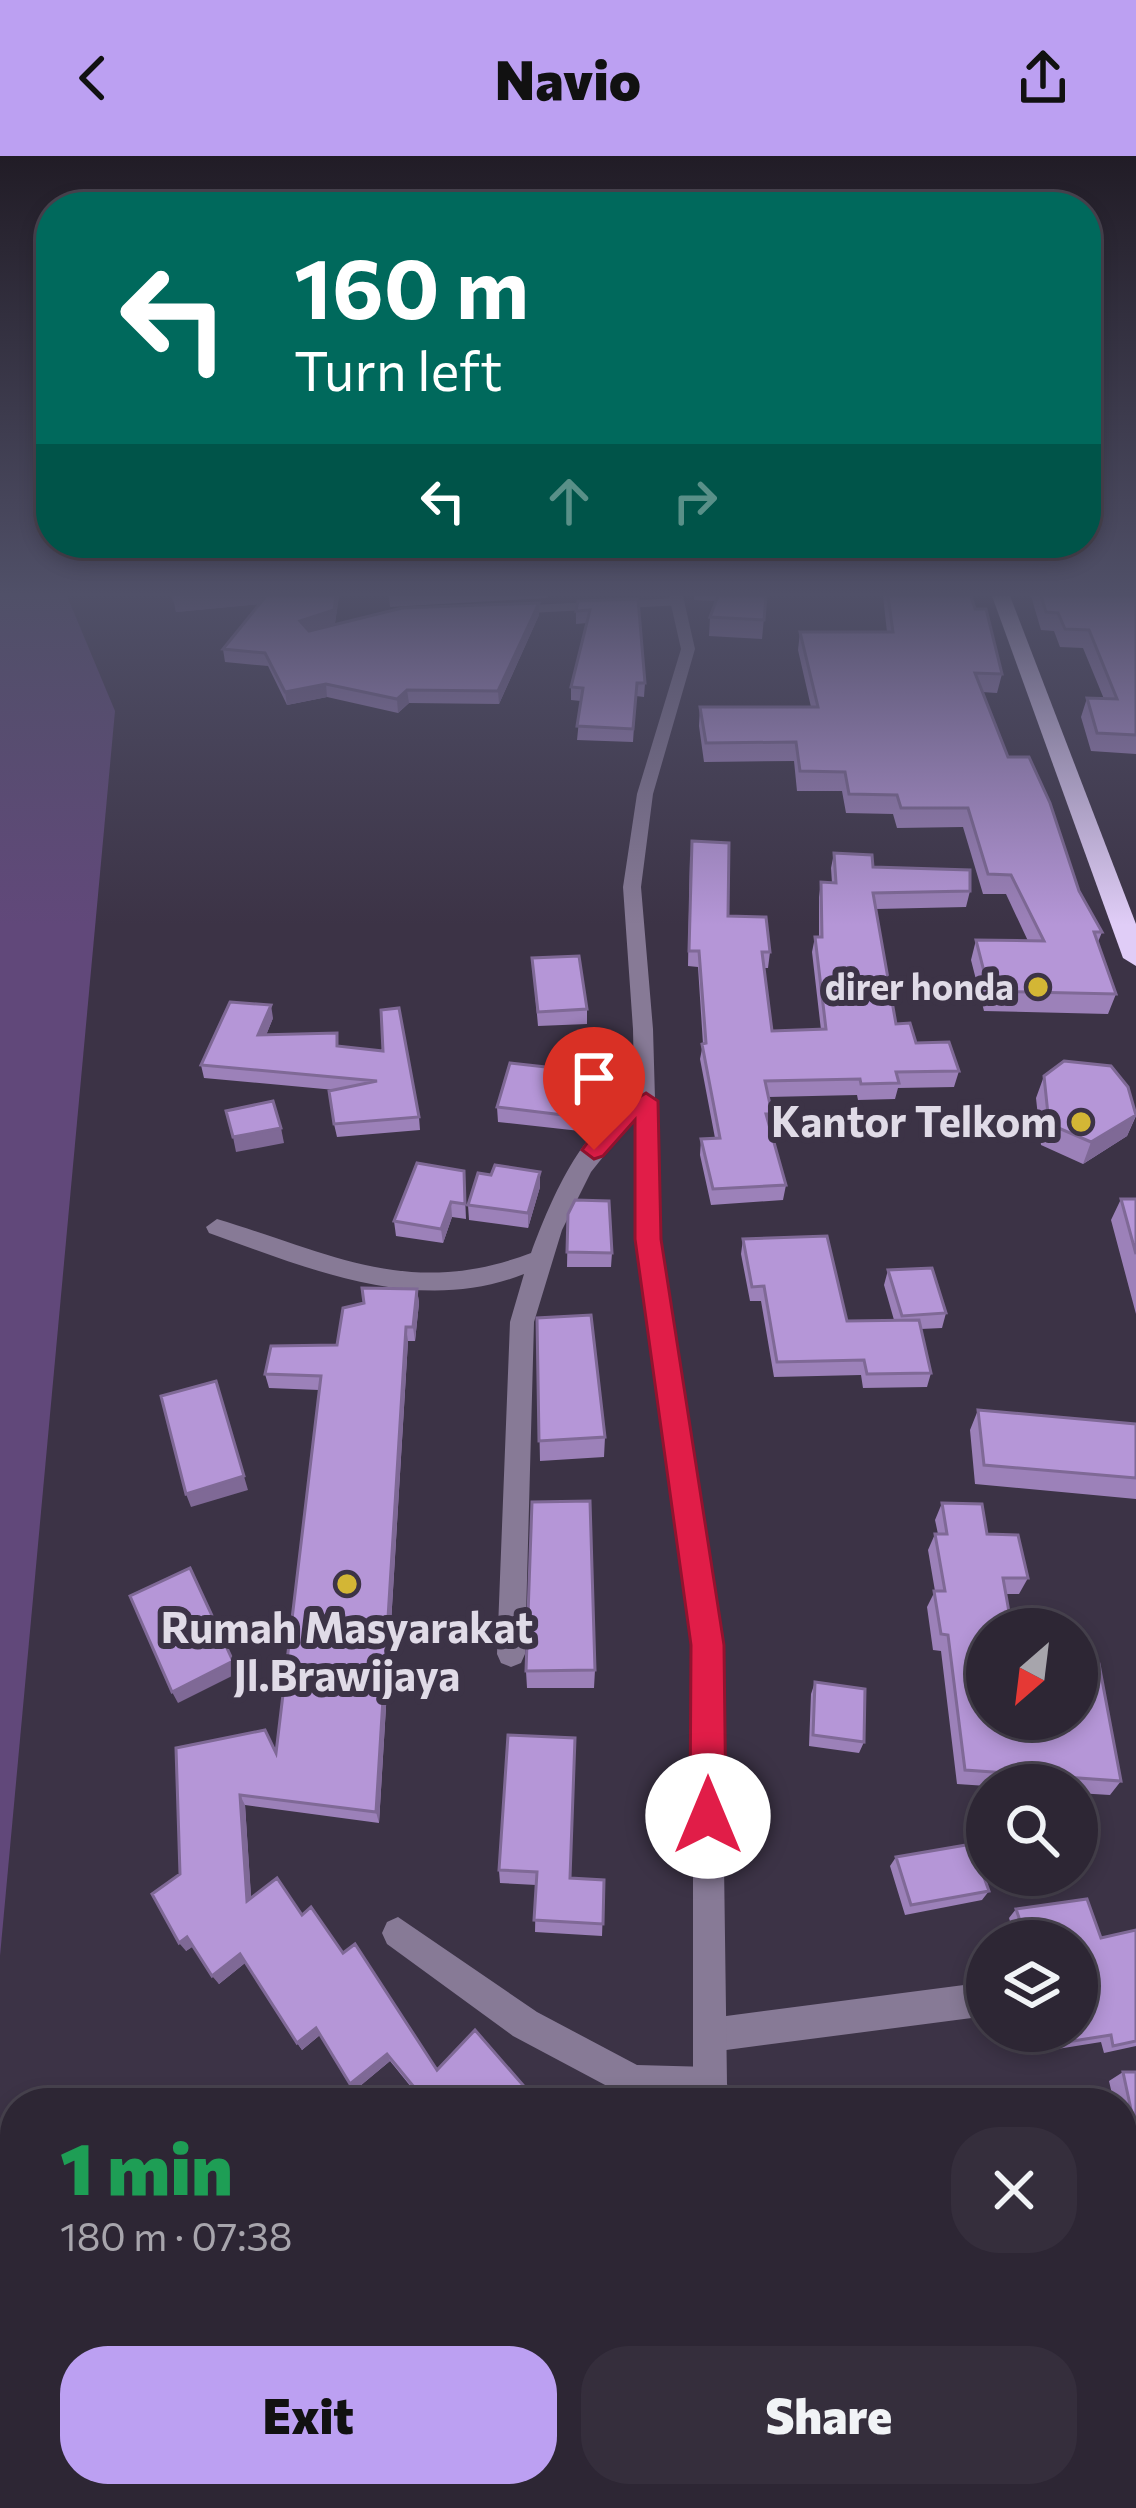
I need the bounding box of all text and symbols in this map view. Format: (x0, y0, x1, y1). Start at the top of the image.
icon: back (60, 45, 126, 111)
text: Navio (495, 45, 641, 111)
icon: share (1010, 45, 1076, 111)
text: 160 m (294, 234, 529, 336)
icon: left (96, 240, 252, 396)
text: Turn left (294, 336, 502, 402)
icon: left (410, 468, 476, 534)
icon: ahead (536, 468, 602, 534)
icon: right (662, 468, 728, 534)
place label: direr honda (825, 963, 1014, 1007)
marker: direr honda (1025, 974, 1051, 1000)
pin (543, 1027, 645, 1150)
icon: arrive (561, 1045, 627, 1111)
place label: Kantor Telkom (771, 1094, 1057, 1146)
marker: Kantor Telkom (1068, 1109, 1094, 1135)
marker: Rumah Masyarakat Jl.Brawijaya (334, 1571, 360, 1597)
place label: Rumah Masyarakat Jl.Brawijaya (161, 1600, 533, 1700)
north arrow (966, 1608, 1098, 1740)
map controls (966, 1608, 1098, 2052)
position arrow (645, 1753, 771, 1879)
button: search (966, 1764, 1098, 1896)
button: layers (966, 1920, 1098, 2052)
text: 1 min (60, 2122, 233, 2210)
button: close (951, 2127, 1077, 2253)
text: 180 m · 07:38 (60, 2211, 292, 2259)
button: Exit (60, 2346, 557, 2484)
button: Share (581, 2346, 1077, 2484)

